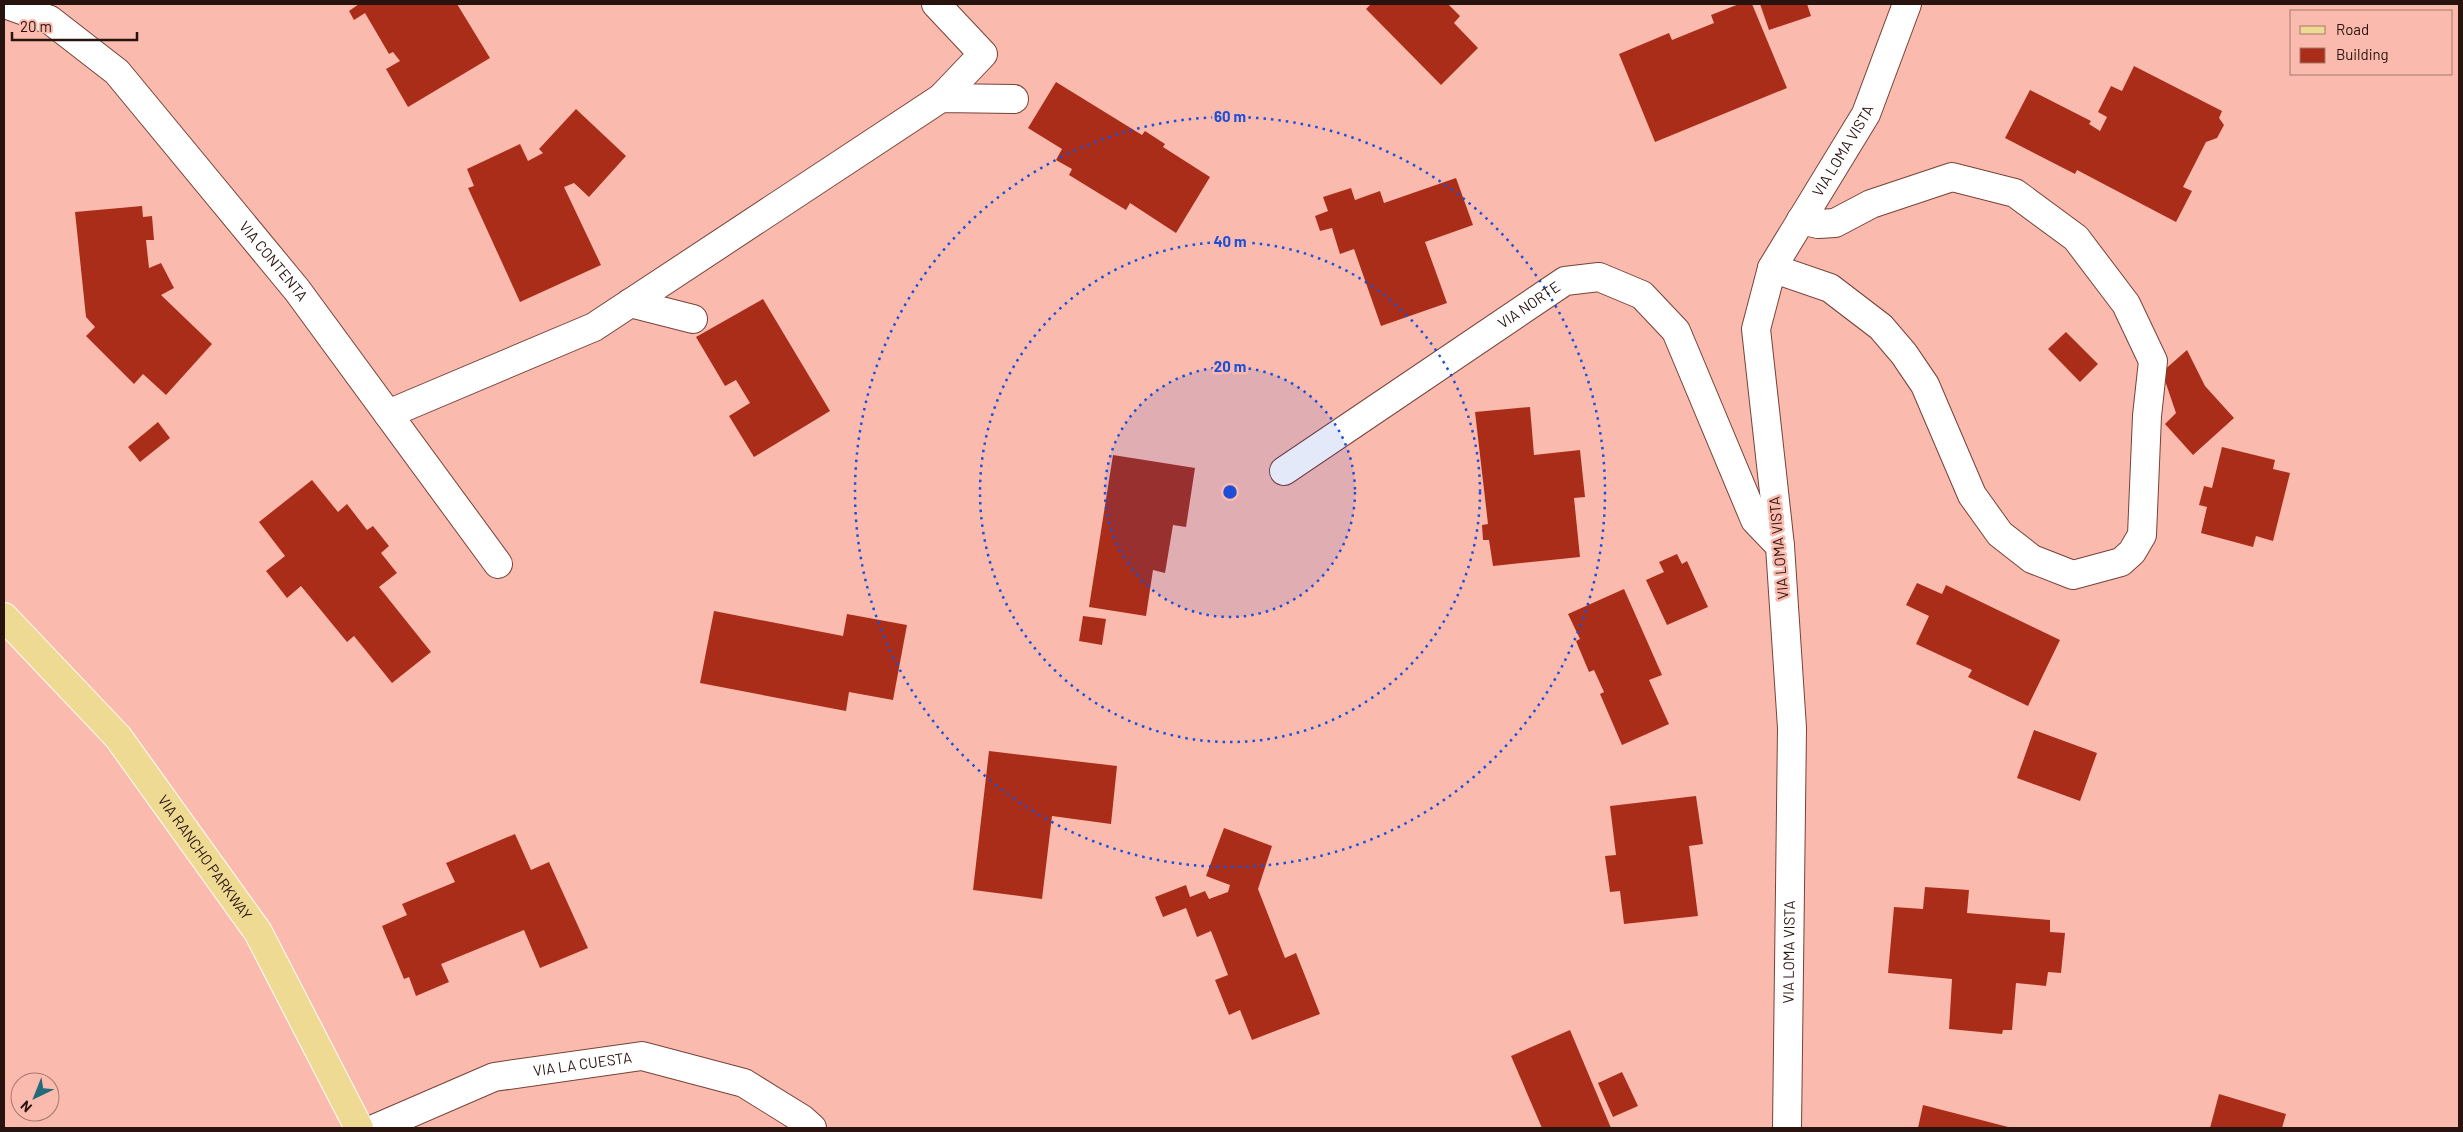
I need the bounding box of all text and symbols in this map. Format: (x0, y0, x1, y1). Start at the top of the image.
scale bar (12, 10, 138, 42)
legend (2290, 10, 2453, 75)
text: 20 m (20, 17, 52, 35)
text: Road (2336, 20, 2369, 38)
text: Building (2336, 45, 2389, 63)
street label: VIA LOMA VISTA (1808, 103, 1876, 199)
text: 60 m (1214, 107, 1246, 125)
street label: VIA CONTENTA (236, 217, 312, 304)
text: 40 m (1213, 232, 1247, 250)
street label: VIA NORTE (1494, 277, 1563, 332)
text: 20 m (1214, 357, 1246, 375)
centre of rings (1221, 483, 1239, 501)
street label: VIA LOMA VISTA (1765, 496, 1791, 600)
street label: VIA RANCHO PARKWAY (155, 791, 256, 923)
street label: VIA LOMA VISTA (1779, 900, 1798, 1004)
street label: VIA LA CUESTA (532, 1048, 633, 1079)
north arrow (10, 1072, 60, 1122)
text: N (17, 1097, 35, 1116)

